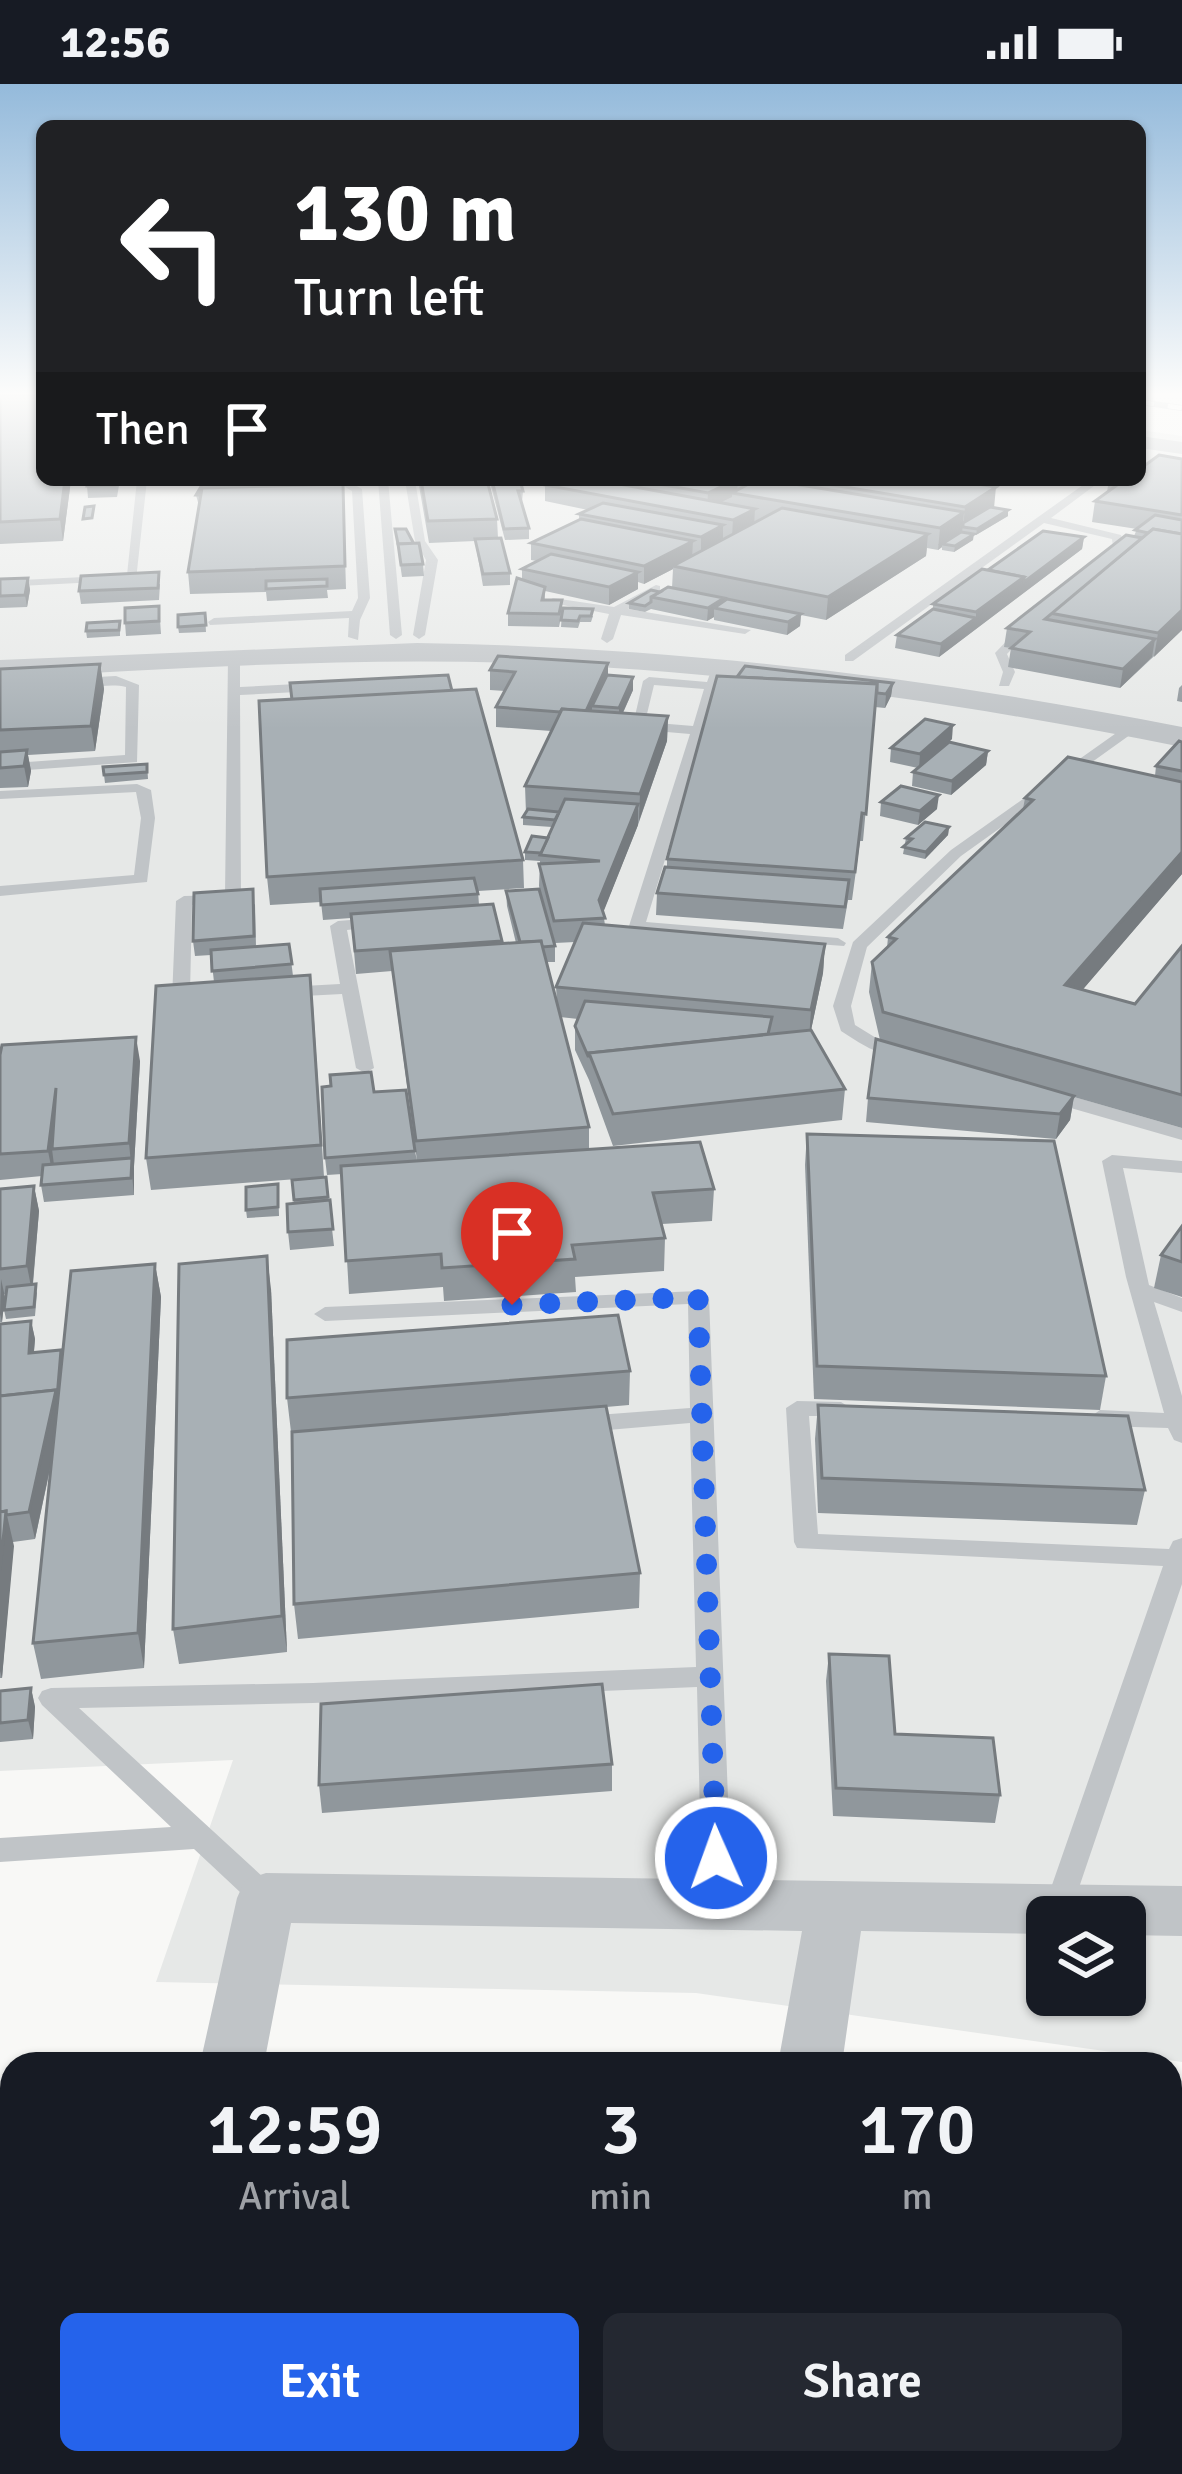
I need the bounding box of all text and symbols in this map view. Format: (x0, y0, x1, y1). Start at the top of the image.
text: 12:56 (60, 15, 170, 70)
text: 130 m (294, 161, 516, 265)
icon: left (96, 168, 252, 324)
text: Turn left (294, 264, 484, 331)
icon: arrive (214, 396, 280, 462)
text: Then (96, 402, 190, 457)
pin (461, 1182, 563, 1305)
icon: arrive (479, 1200, 545, 1266)
position arrow (653, 1795, 779, 1921)
map controls (1026, 1896, 1146, 2016)
button: layers (1026, 1896, 1146, 2016)
text: 12:59 (207, 2085, 382, 2174)
text: 3 (601, 2085, 640, 2174)
text: 170 (859, 2085, 975, 2174)
text: Arrival (238, 2172, 351, 2220)
text: min (589, 2172, 652, 2220)
text: m (901, 2172, 933, 2220)
button: Exit (60, 2313, 579, 2451)
button: Share (603, 2313, 1122, 2451)

